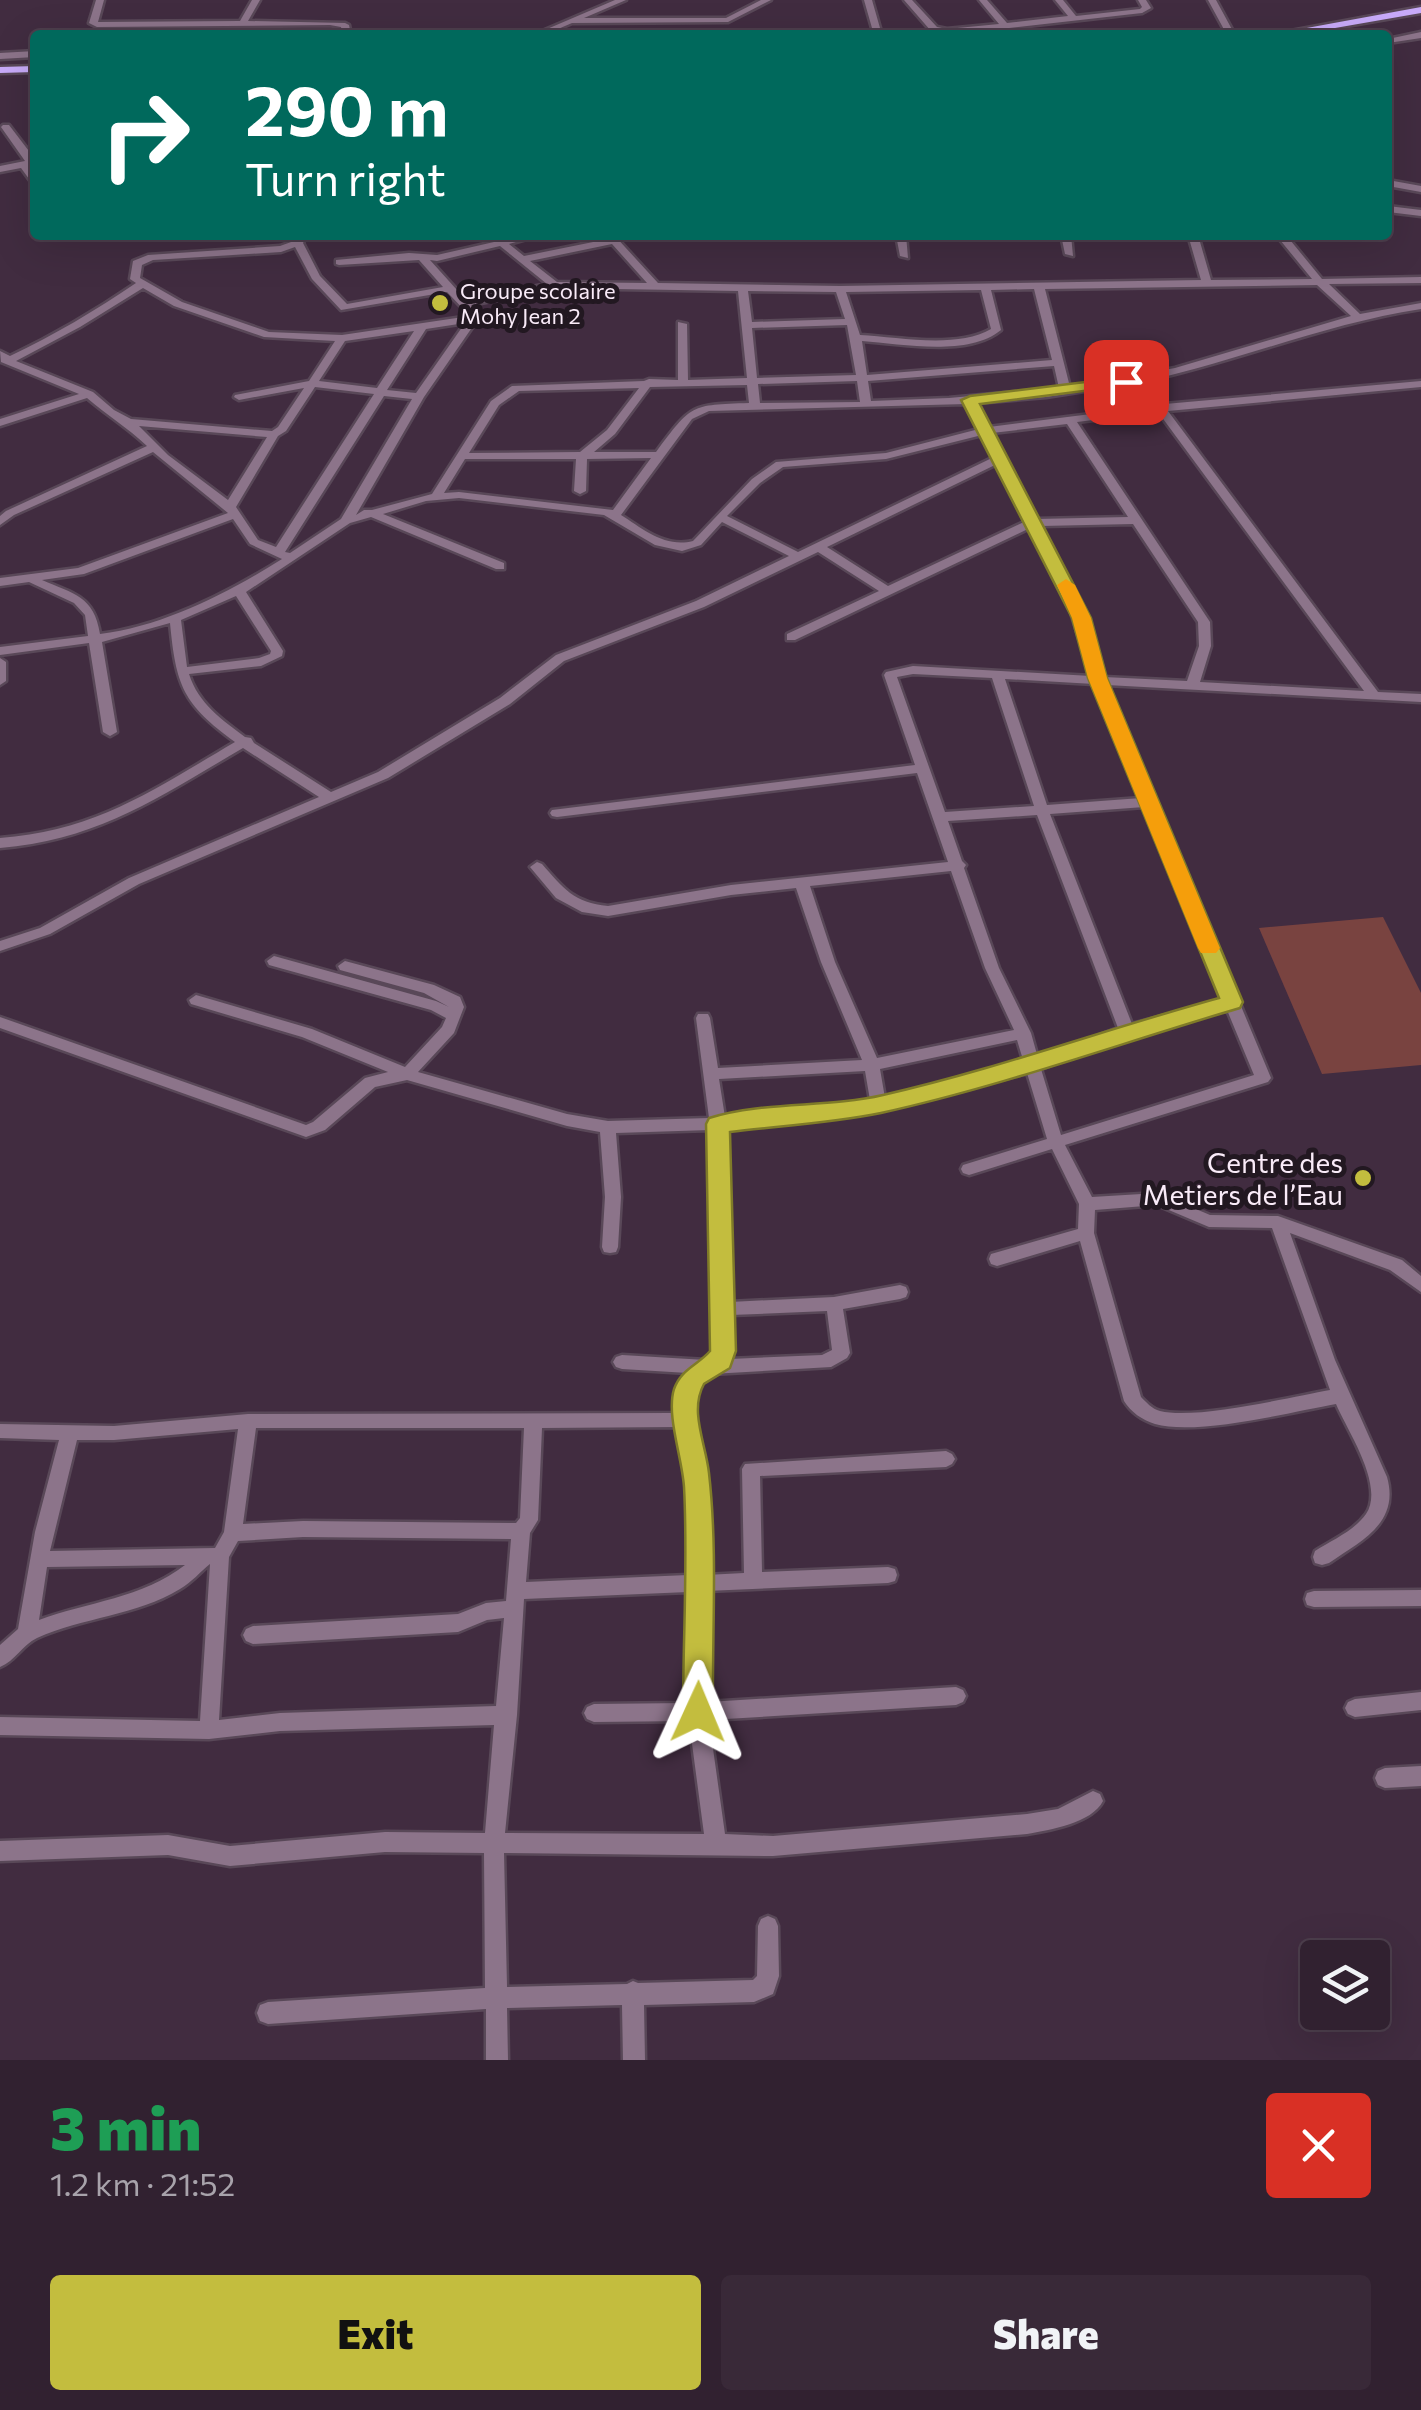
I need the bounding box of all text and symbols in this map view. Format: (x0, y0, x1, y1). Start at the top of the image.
text: 290 m (245, 65, 449, 150)
icon: right (80, 70, 210, 200)
text: Turn right (245, 150, 446, 205)
place label: Groupe scolaire Mohy Jean 2 (460, 277, 616, 329)
marker: Groupe scolaire Mohy Jean 2 (429, 292, 451, 314)
pin (1084, 340, 1169, 425)
icon: arrive (1099, 355, 1154, 410)
place label: Centre des Metiers de l’Eau (1143, 1145, 1343, 1211)
marker: Centre des Metiers de l’Eau (1352, 1167, 1374, 1189)
position arrow (646, 1660, 750, 1764)
map controls (1300, 1940, 1390, 2030)
button: layers (1300, 1940, 1390, 2030)
text: 3 min (50, 2089, 201, 2162)
button: close (1266, 2093, 1371, 2198)
text: 1.2 km · 21:52 (50, 2163, 235, 2203)
button: Exit (50, 2275, 701, 2390)
button: Share (721, 2275, 1371, 2390)

